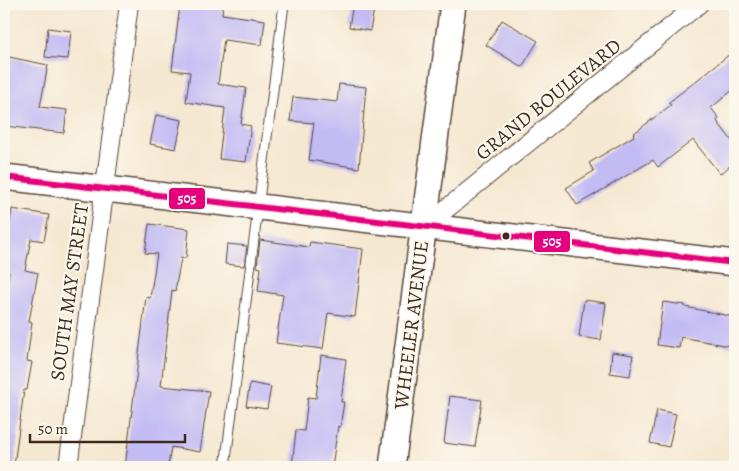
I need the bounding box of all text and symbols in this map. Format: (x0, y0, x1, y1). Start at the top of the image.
street label: GRAND BOULEVARD (470, 32, 627, 166)
line badge: 505 (168, 187, 206, 210)
text: 505 (178, 189, 197, 208)
street label: SOUTH MAY STREET (44, 202, 95, 383)
line badge: 505 (533, 230, 571, 253)
unlabelled marker (501, 231, 511, 241)
text: 505 (543, 232, 562, 251)
street label: WHEELER AVENUE (388, 239, 435, 412)
scale bar (30, 411, 185, 443)
text: 50 m (38, 419, 68, 439)

